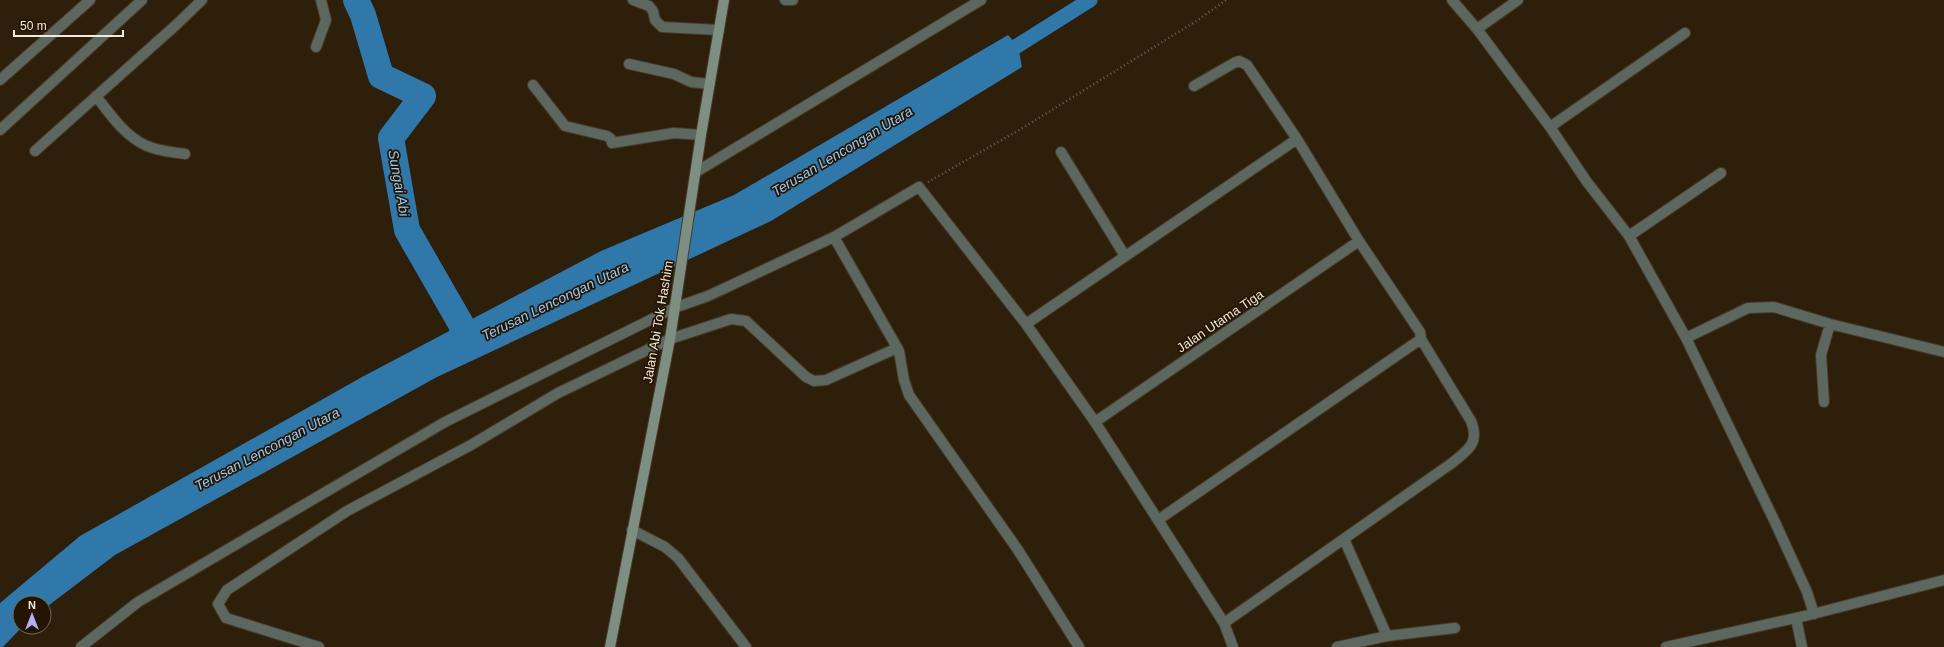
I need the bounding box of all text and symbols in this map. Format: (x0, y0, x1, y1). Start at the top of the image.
scale bar (14, 12, 123, 38)
text: 50 m (20, 19, 47, 33)
water label: Terusan Lencongan Utara (769, 102, 915, 199)
water label: Sungai Abi (385, 149, 413, 218)
water label: Terusan Lencongan Utara (479, 258, 631, 344)
street label: Jalan Abi Tok Hashim (640, 260, 676, 384)
street label: Jalan Utama Tiga (1174, 286, 1267, 356)
water label: Terusan Lencongan Utara (192, 404, 342, 494)
north arrow (12, 595, 52, 635)
text: N (28, 599, 36, 611)

